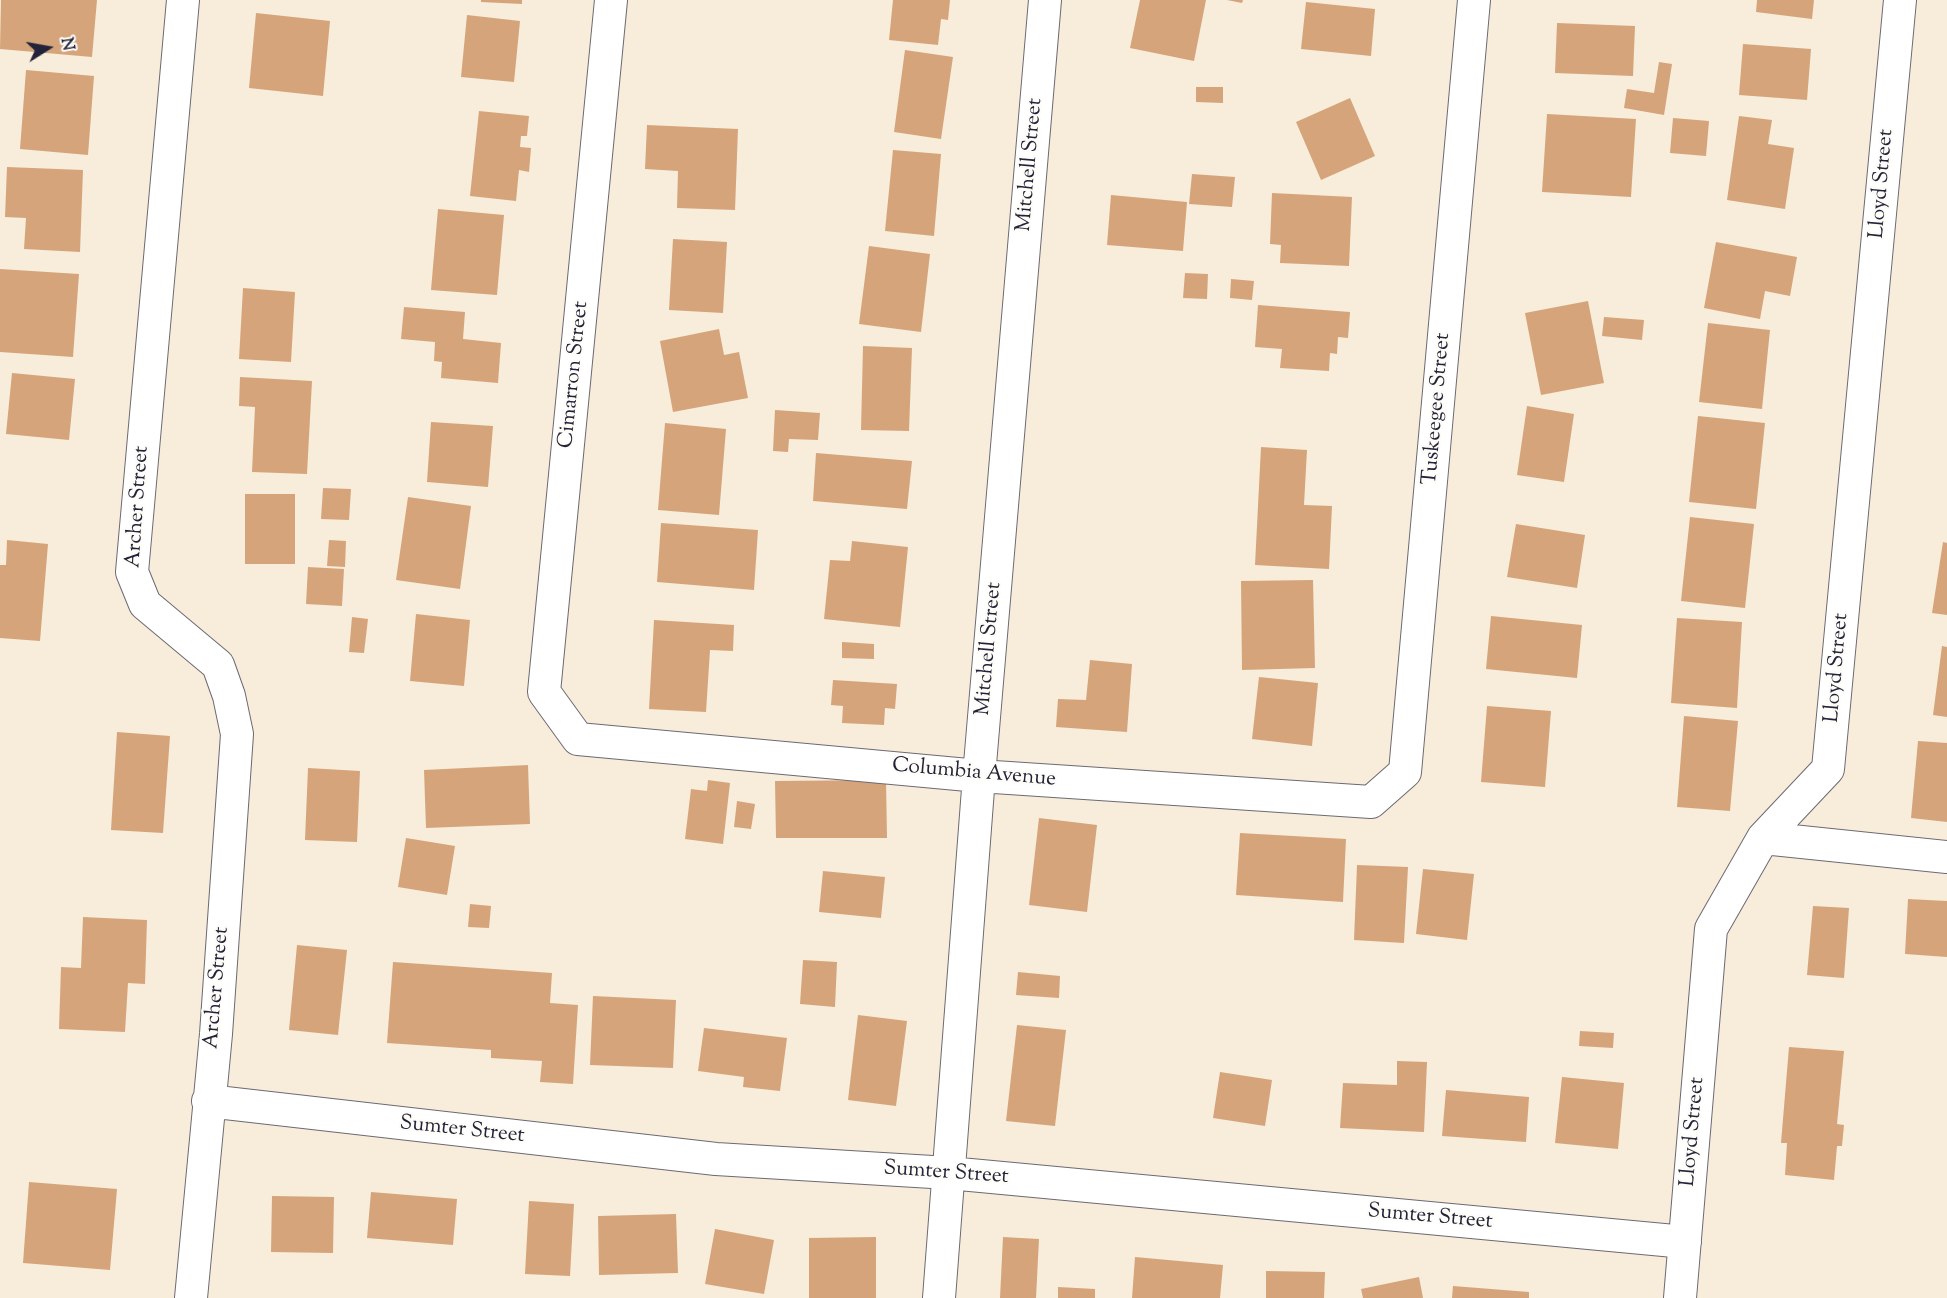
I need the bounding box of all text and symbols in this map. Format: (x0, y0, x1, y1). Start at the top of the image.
north arrow (18, 18, 78, 78)
text: N (54, 36, 79, 53)
street label: Mitchell Street (1013, 97, 1049, 233)
street label: Lloyd Street (1866, 128, 1900, 240)
street label: Cimarron Street (555, 300, 595, 450)
street label: Tuskeegee Street (1419, 332, 1457, 486)
street label: Archer Street (122, 445, 156, 569)
street label: Mitchell Street (972, 581, 1008, 717)
street label: Lloyd Street (1821, 612, 1855, 724)
street label: Columbia Avenue (891, 754, 1057, 794)
street label: Archer Street (200, 926, 236, 1050)
street label: Lloyd Street (1677, 1076, 1711, 1188)
street label: Sumter Street (398, 1112, 526, 1150)
street label: Sumter Street (883, 1157, 1009, 1191)
street label: Sumter Street (1366, 1200, 1494, 1236)

